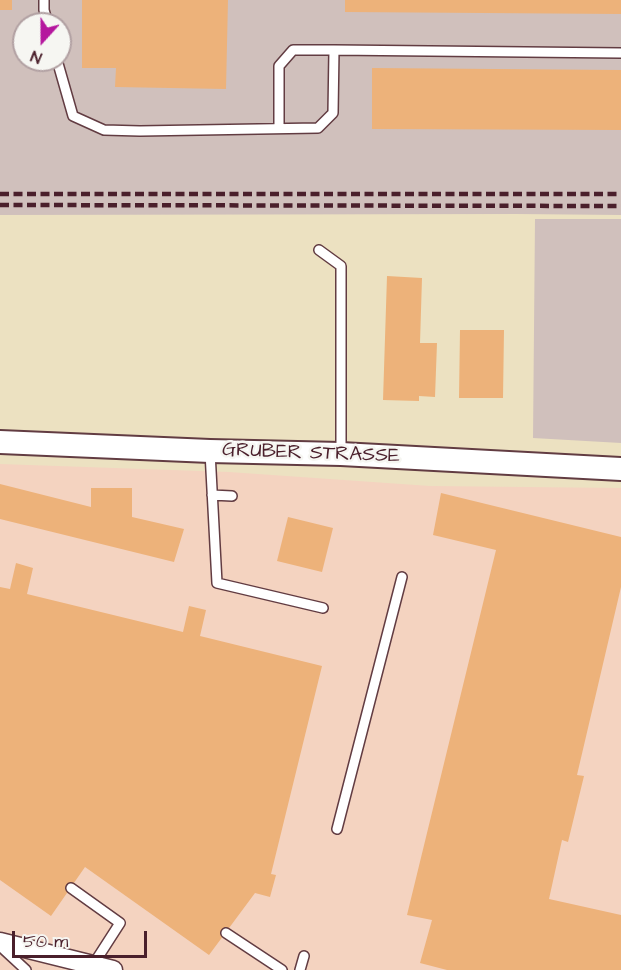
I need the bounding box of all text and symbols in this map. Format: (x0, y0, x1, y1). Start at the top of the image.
north arrow (12, 12, 72, 72)
text: N (28, 45, 45, 69)
street label: GRUBER STRASSE (222, 439, 400, 469)
scale bar (15, 919, 150, 957)
text: 50 m (23, 929, 68, 954)

